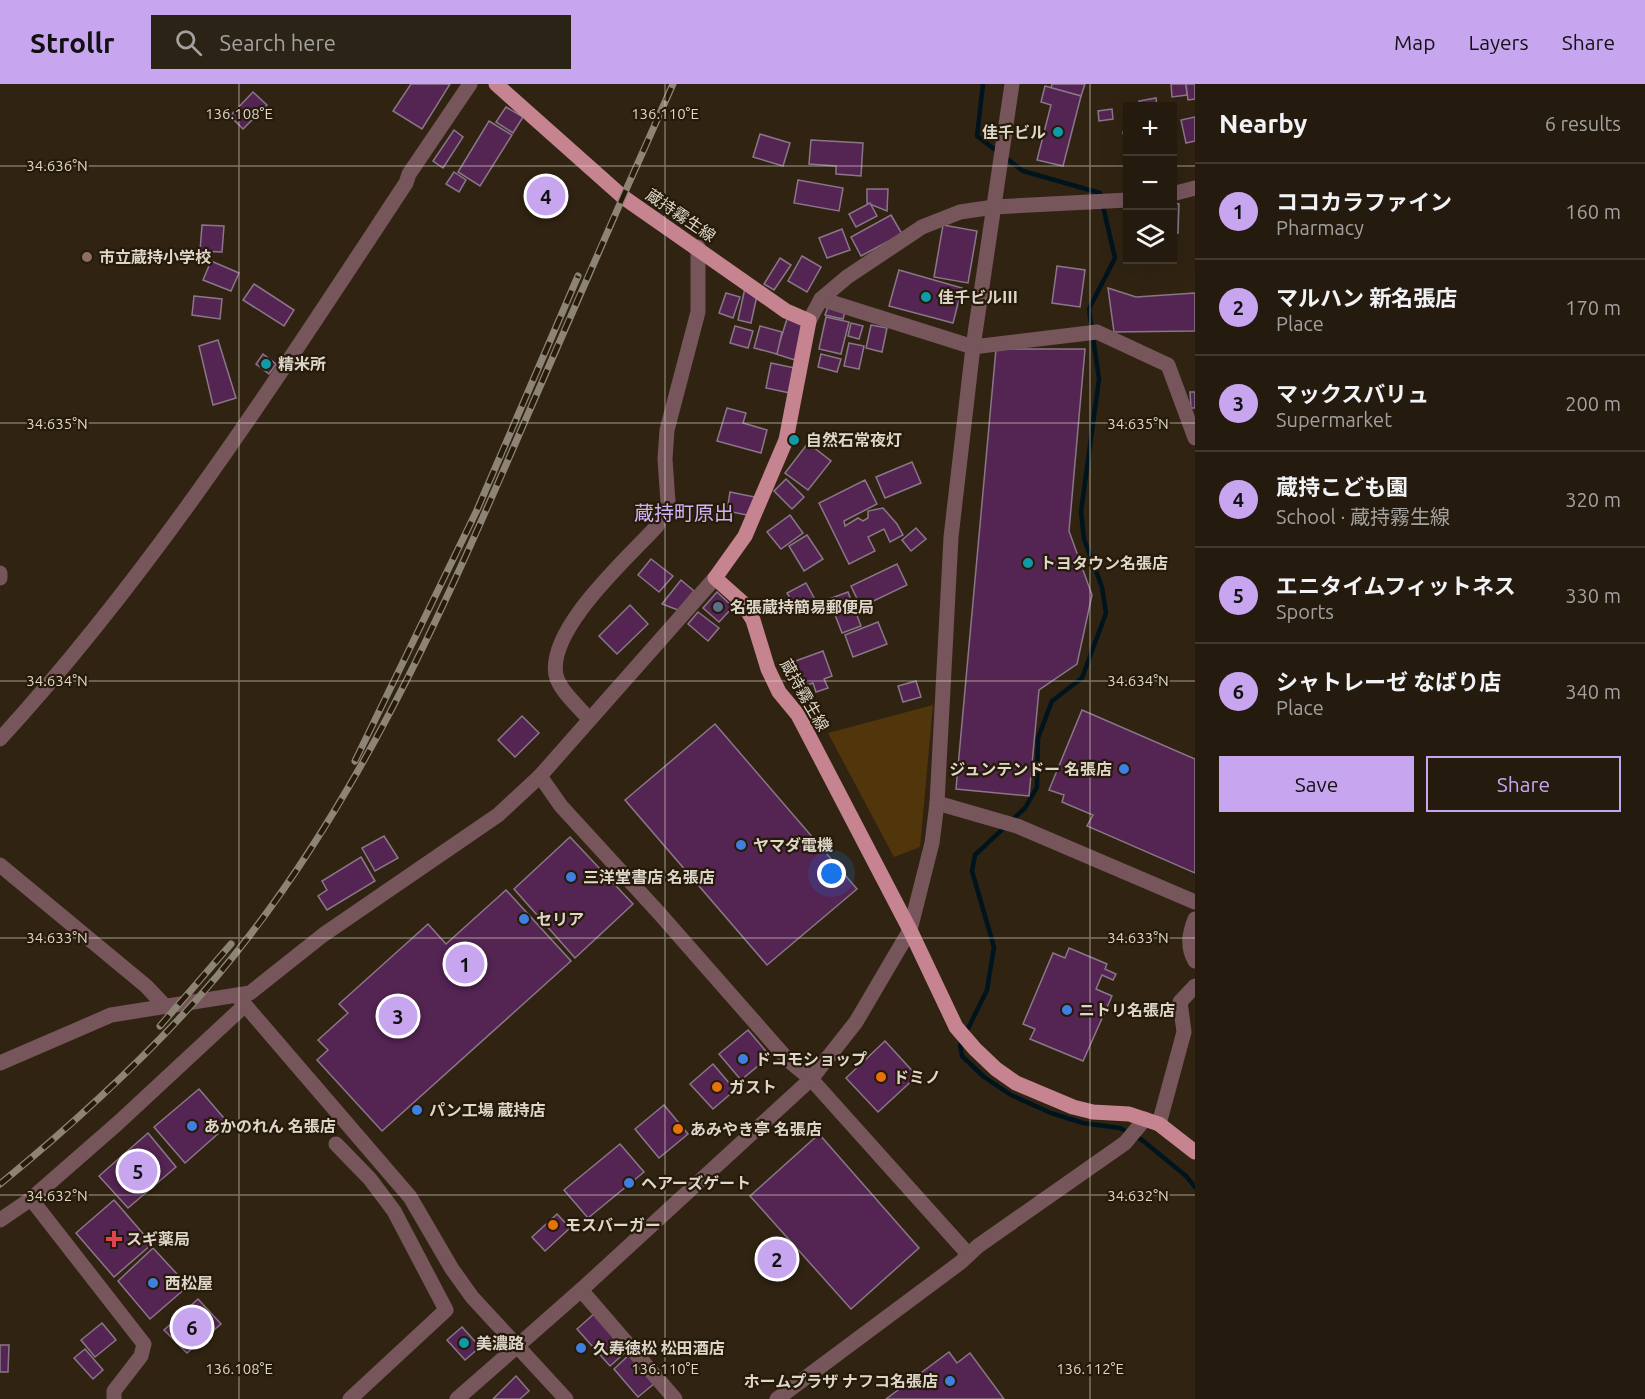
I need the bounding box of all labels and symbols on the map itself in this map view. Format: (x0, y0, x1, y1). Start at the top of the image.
text: 136.108°E (205, 105, 273, 122)
text: 136.110°E (631, 105, 699, 122)
place label: 佳千ビル (982, 123, 1046, 141)
marker: 佳千ビル (1051, 125, 1065, 139)
text: 34.636°N (26, 157, 88, 174)
pin: 4 (526, 174, 566, 218)
street label: 蔵持霧生線 (643, 185, 719, 245)
place label: 市立蔵持小学校 (99, 248, 211, 266)
marker: 市立蔵持小学校 (80, 250, 94, 264)
place label: 佳千ビルⅢ (938, 288, 1018, 306)
marker: 佳千ビルⅢ (919, 290, 933, 304)
place label: 精米所 (278, 355, 326, 373)
marker: 精米所 (259, 357, 273, 371)
text: 34.635°N (26, 415, 88, 432)
text: 34.635°N (1107, 415, 1169, 432)
place label: 自然石常夜灯 (806, 431, 902, 449)
marker: 自然石常夜灯 (787, 433, 801, 447)
district label: 蔵持町原出 (634, 501, 734, 524)
place label: トヨタウン名張店 (1040, 554, 1168, 572)
marker: トヨタウン名張店 (1021, 556, 1035, 570)
place label: 名張蔵持簡易郵便局 (730, 598, 874, 616)
marker: 名張蔵持簡易郵便局 (711, 600, 725, 614)
street label: 蔵持霧生線 (777, 656, 833, 734)
text: 34.634°N (26, 672, 88, 689)
text: 34.634°N (1107, 672, 1169, 689)
place label: ジュンテンドー 名張店 (949, 760, 1112, 778)
marker: ジュンテンドー 名張店 (1117, 762, 1131, 776)
place label: ヤマダ電機 (753, 836, 833, 854)
marker: ヤマダ電機 (734, 838, 748, 852)
your location (817, 859, 846, 888)
place label: 三洋堂書店 名張店 (583, 868, 715, 886)
marker: 三洋堂書店 名張店 (564, 870, 578, 884)
place label: セリア (536, 910, 584, 928)
marker: セリア (517, 912, 531, 926)
text: 34.633°N (26, 929, 88, 946)
text: 34.633°N (1107, 929, 1169, 946)
pin: 1 (446, 942, 484, 986)
pin: 3 (378, 994, 418, 1038)
place label: ニトリ名張店 (1079, 1001, 1175, 1019)
marker: ニトリ名張店 (1060, 1003, 1074, 1017)
place label: ドコモショップ (755, 1050, 867, 1068)
marker: ドコモショップ (736, 1052, 750, 1066)
place label: ドミノ (893, 1068, 941, 1086)
marker: ドミノ (874, 1070, 888, 1084)
place label: ガスト (729, 1078, 777, 1096)
marker: ガスト (710, 1080, 724, 1094)
place label: パン工場 蔵持店 (429, 1101, 546, 1119)
marker: パン工場 蔵持店 (410, 1103, 424, 1117)
place label: あかのれん 名張店 (204, 1117, 336, 1135)
marker: あかのれん 名張店 (185, 1119, 199, 1133)
place label: あみやき亭 名張店 (690, 1120, 822, 1138)
marker: あみやき亭 名張店 (671, 1122, 685, 1136)
pin: 5 (118, 1148, 158, 1194)
place label: ヘアーズゲート (641, 1174, 751, 1192)
marker: ヘアーズゲート (622, 1176, 636, 1190)
text: 34.632°N (26, 1187, 88, 1204)
text: 34.632°N (1107, 1187, 1169, 1204)
place label: モスバーガー (565, 1216, 661, 1234)
marker: モスバーガー (546, 1218, 560, 1232)
place label: スギ薬局 (126, 1230, 190, 1248)
marker: スギ薬局 (107, 1232, 121, 1246)
pin: 2 (758, 1236, 796, 1282)
place label: 西松屋 (165, 1274, 213, 1292)
marker: 西松屋 (146, 1276, 160, 1290)
pin: 6 (172, 1304, 212, 1350)
place label: 美濃路 (476, 1334, 524, 1352)
marker: 美濃路 (457, 1336, 471, 1350)
place label: 久寿徳松 松田酒店 (593, 1339, 725, 1357)
marker: 久寿徳松 松田酒店 (574, 1341, 588, 1355)
text: 136.108°E (205, 1360, 273, 1377)
text: 136.110°E (631, 1360, 699, 1377)
text: 136.112°E (1056, 1360, 1124, 1377)
place label: ホームプラザ ナフコ名張店 (744, 1372, 938, 1390)
marker: ホームプラザ ナフコ名張店 (943, 1374, 957, 1388)

